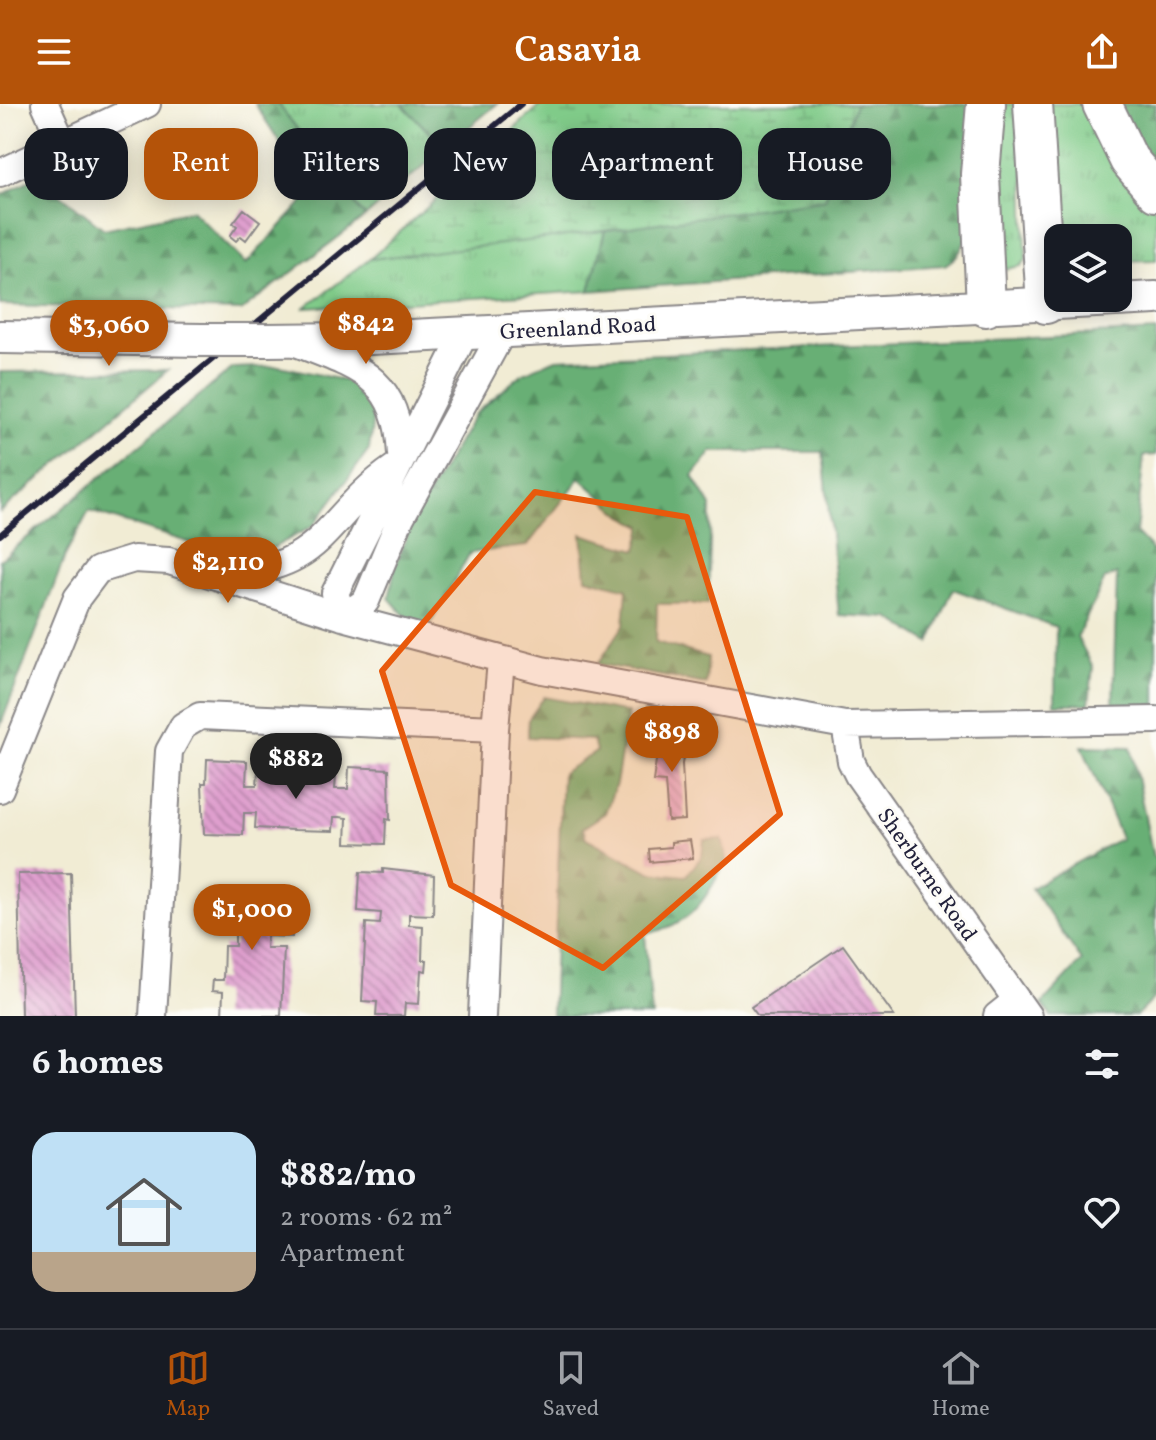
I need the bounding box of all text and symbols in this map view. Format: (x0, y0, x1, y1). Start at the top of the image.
text: Casavia (515, 27, 641, 77)
icon: menu (32, 30, 76, 74)
icon: share (1080, 30, 1124, 74)
chip: Buy (24, 128, 128, 200)
chip: Rent (144, 128, 258, 200)
chip: Filters (274, 128, 408, 200)
chip: New (424, 128, 536, 200)
chip: Apartment (552, 128, 742, 200)
chip: House (758, 128, 891, 200)
map controls (1044, 224, 1132, 312)
button: layers (1044, 224, 1132, 312)
pin: $842 (319, 298, 413, 366)
pin: $3,060 (44, 300, 174, 368)
text: $842 (337, 306, 395, 342)
text: $3,060 (68, 308, 150, 344)
street label: Greenland Road (499, 310, 657, 349)
pin: $2,110 (163, 537, 293, 605)
text: $2,110 (192, 545, 264, 581)
pin: $898 (625, 706, 719, 774)
text: $898 (643, 714, 701, 750)
pin: $882 (249, 733, 343, 801)
text: $882 (268, 741, 324, 777)
street label: Sherburne Road (868, 803, 983, 948)
pin: $1,000 (187, 884, 317, 952)
text: $1,000 (211, 892, 293, 928)
text: 6 homes (32, 1041, 164, 1088)
icon: filters (1080, 1042, 1124, 1086)
text: $882/mo (280, 1153, 416, 1200)
icon: home (96, 1164, 192, 1260)
icon: heart (1080, 1190, 1124, 1234)
text: 2 rooms · 62 m² (280, 1200, 452, 1236)
text: Apartment (280, 1236, 405, 1272)
tab: Map (166, 1346, 210, 1425)
tab: Saved (543, 1346, 599, 1425)
tab: Home (932, 1346, 990, 1425)

